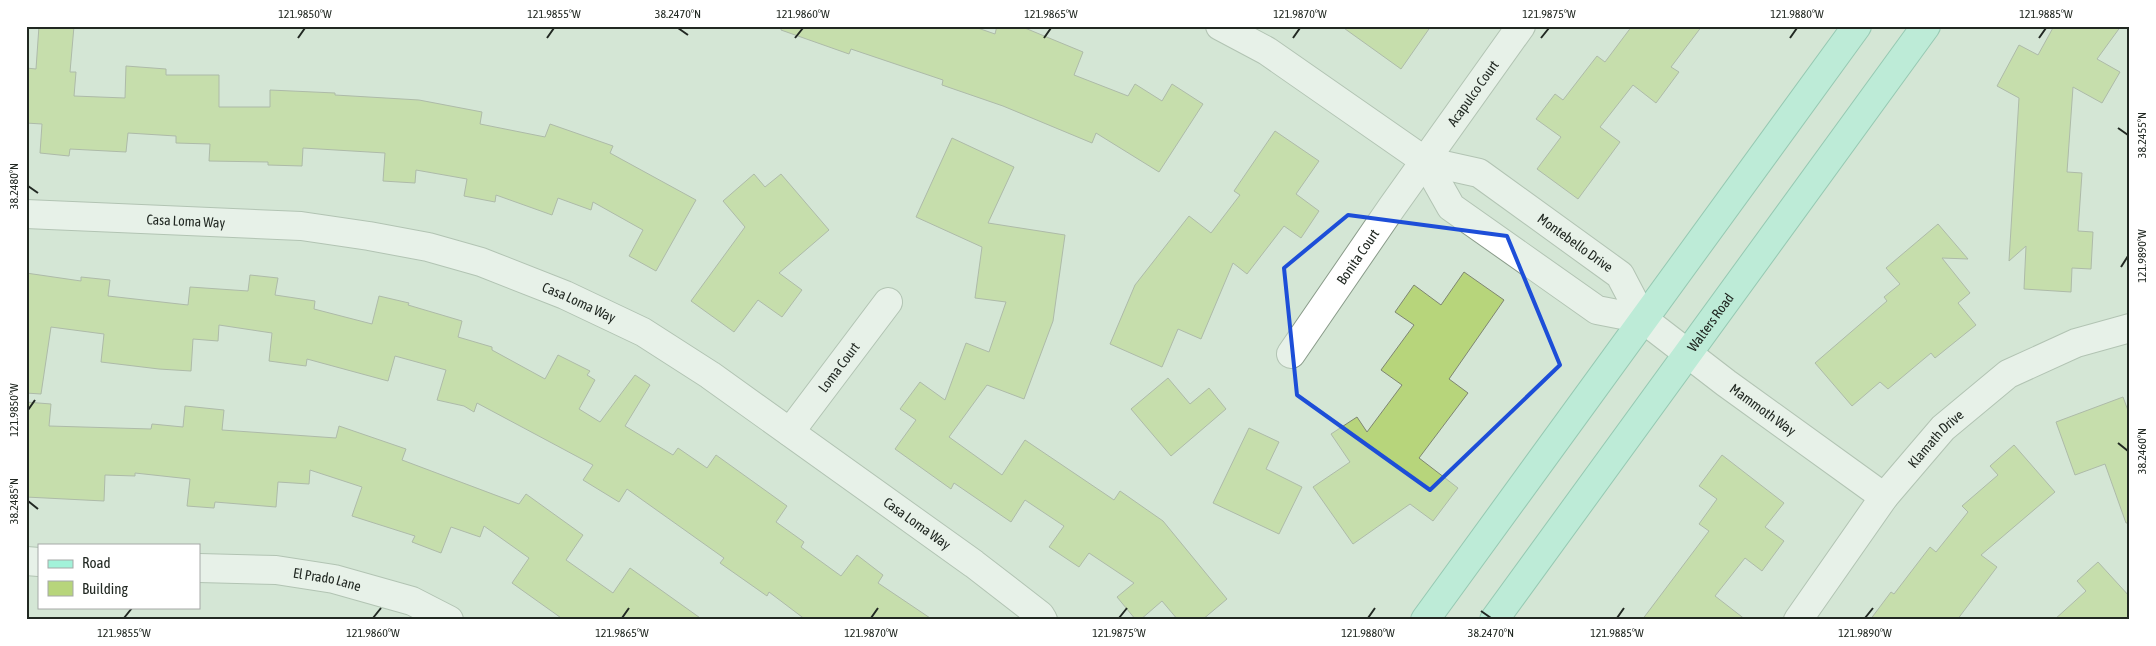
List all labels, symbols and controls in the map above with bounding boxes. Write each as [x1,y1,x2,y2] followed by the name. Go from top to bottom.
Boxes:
[278,7,332,21] text: 121.9850°W
[527,7,581,21] text: 121.9855°W
[655,7,701,21] text: 38.2470°N
[776,7,830,21] text: 121.9860°W
[1024,7,1078,21] text: 121.9865°W
[1273,7,1327,21] text: 121.9870°W
[1522,7,1576,21] text: 121.9875°W
[1770,7,1824,21] text: 121.9880°W
[2019,7,2073,21] text: 121.9885°W
[1444,57,1502,129] street label: Acapulco Court
[2135,112,2149,158] text: 38.2455°N
[7,163,21,209] text: 38.2480°N
[1535,210,1616,275] street label: Montebello Drive
[146,211,226,231] street label: Casa Loma Way
[1333,226,1382,287] street label: Bonita Court
[2135,229,2149,283] text: 121.9890°W
[540,279,618,326] street label: Casa Loma Way
[1684,290,1737,355] street label: Walters Road
[815,339,863,395] street label: Loma Court
[1727,380,1799,439] street label: Mammoth Way
[7,383,21,437] text: 121.9850°W
[1905,407,1967,471] street label: Klamath Drive
[2135,428,2149,474] text: 38.2460°N
[7,478,21,524] text: 38.2485°N
[880,494,954,553] street label: Casa Loma Way
[38,544,200,608] legend
[82,554,111,571] text: Road
[292,565,363,594] street label: El Prado Lane
[82,580,128,597] text: Building
[97,626,151,640] text: 121.9855°W
[346,626,400,640] text: 121.9860°W
[595,626,649,640] text: 121.9865°W
[844,626,898,640] text: 121.9870°W
[1092,626,1146,640] text: 121.9875°W
[1341,626,1395,640] text: 121.9880°W
[1468,626,1514,640] text: 38.2470°N
[1590,626,1644,640] text: 121.9885°W
[1838,626,1892,640] text: 121.9890°W

